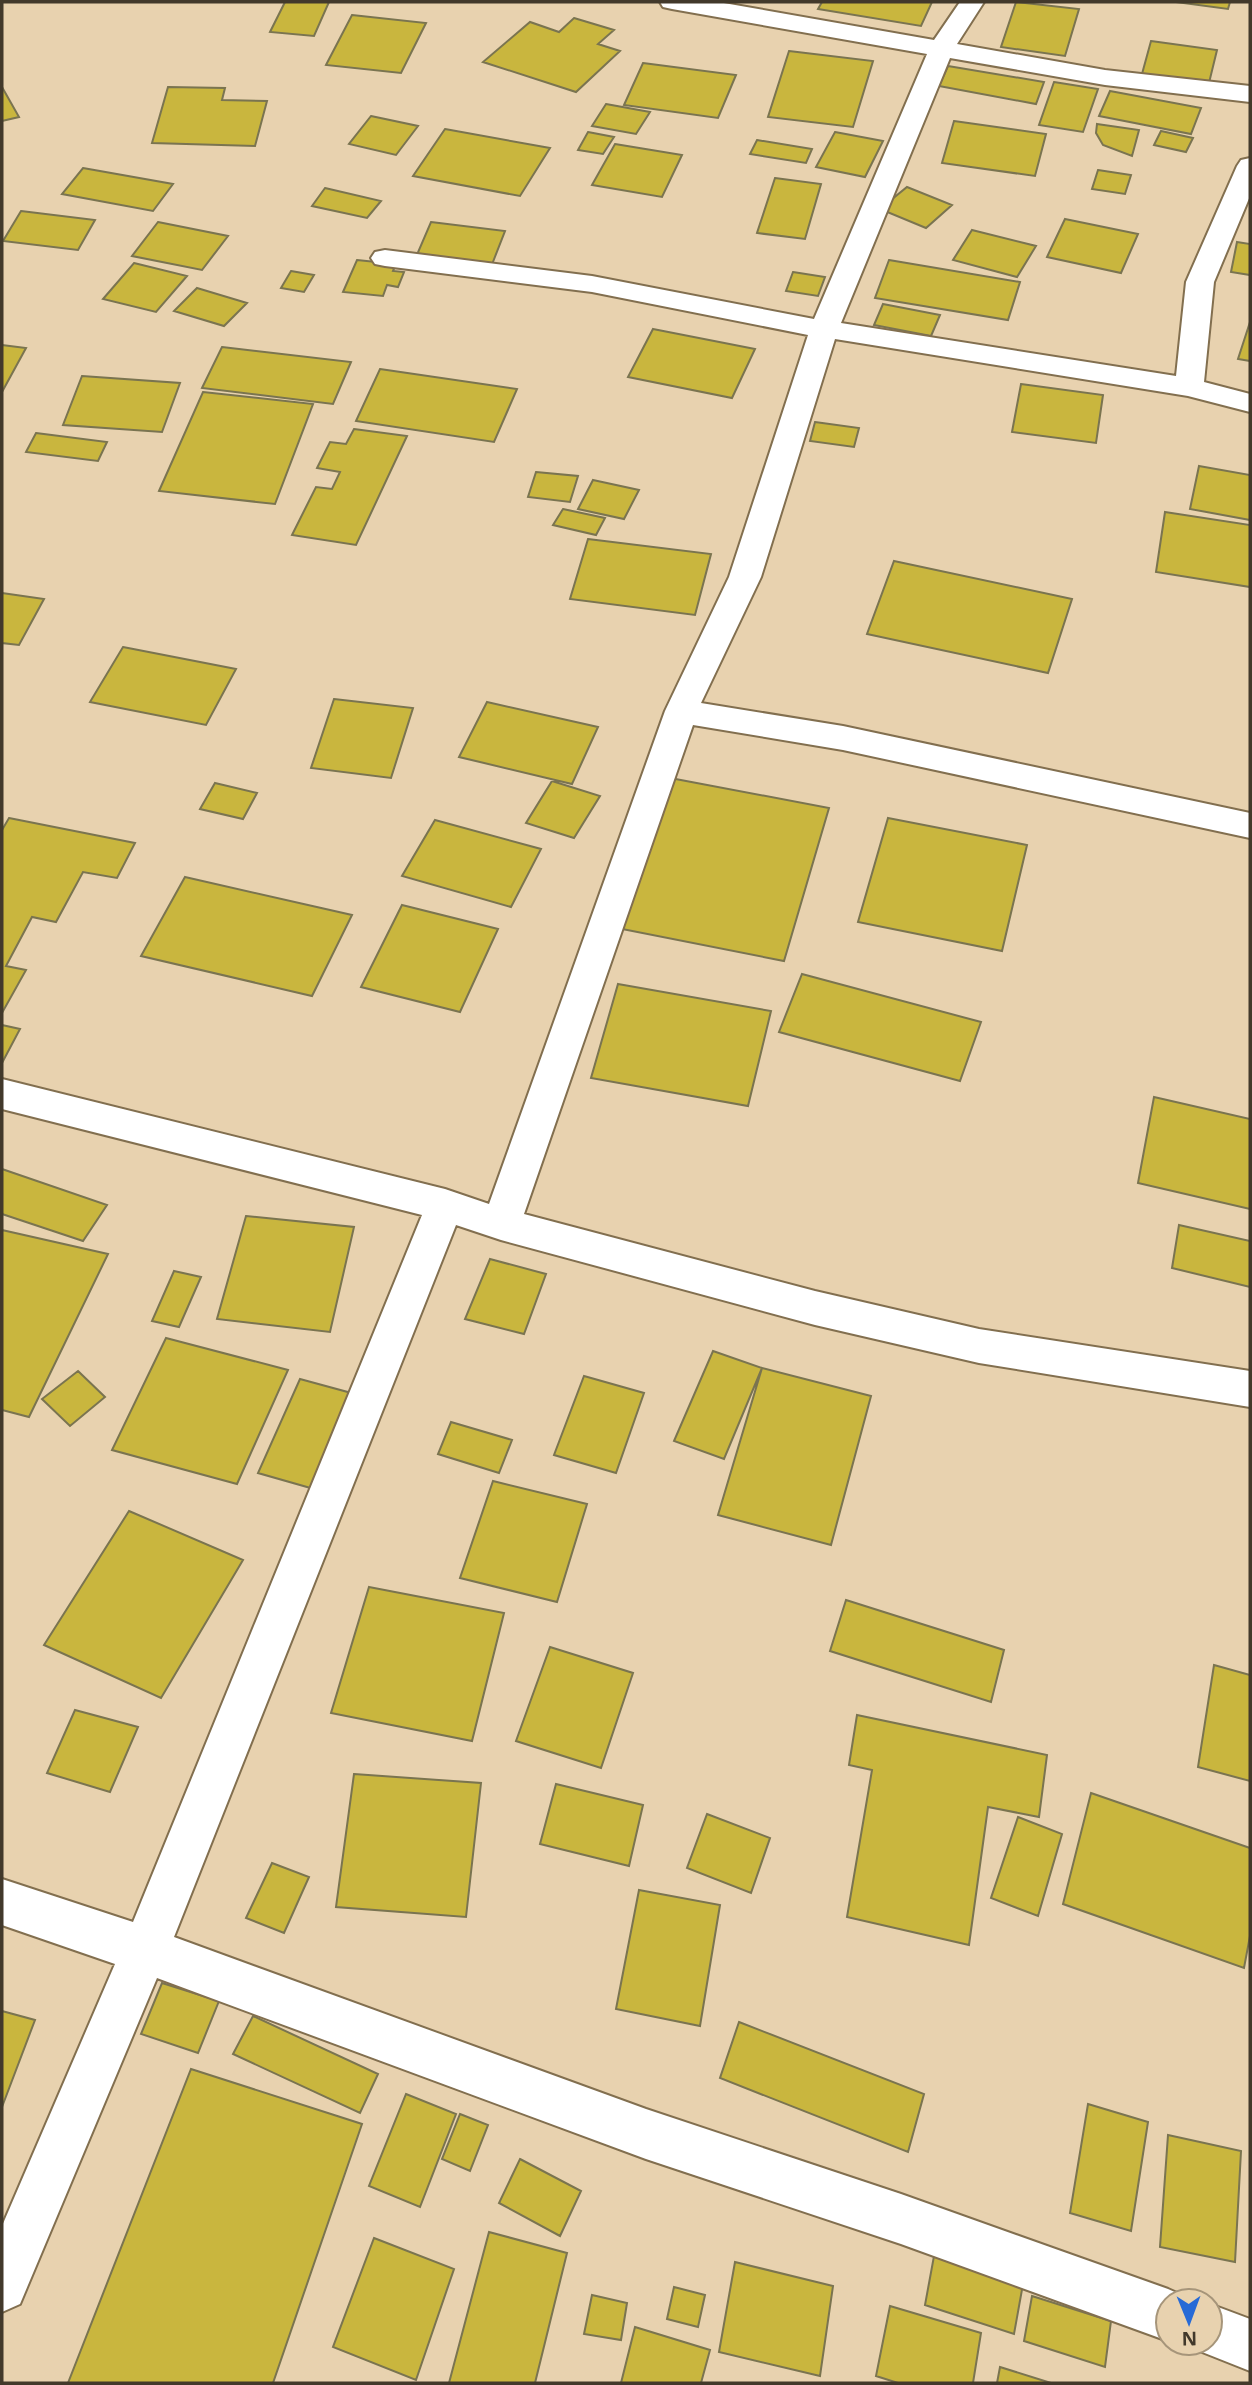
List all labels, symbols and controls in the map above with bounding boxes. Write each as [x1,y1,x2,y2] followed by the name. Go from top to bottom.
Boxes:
[1154,2287,1224,2357] north arrow
[1181,2326,1197,2352] text: N

